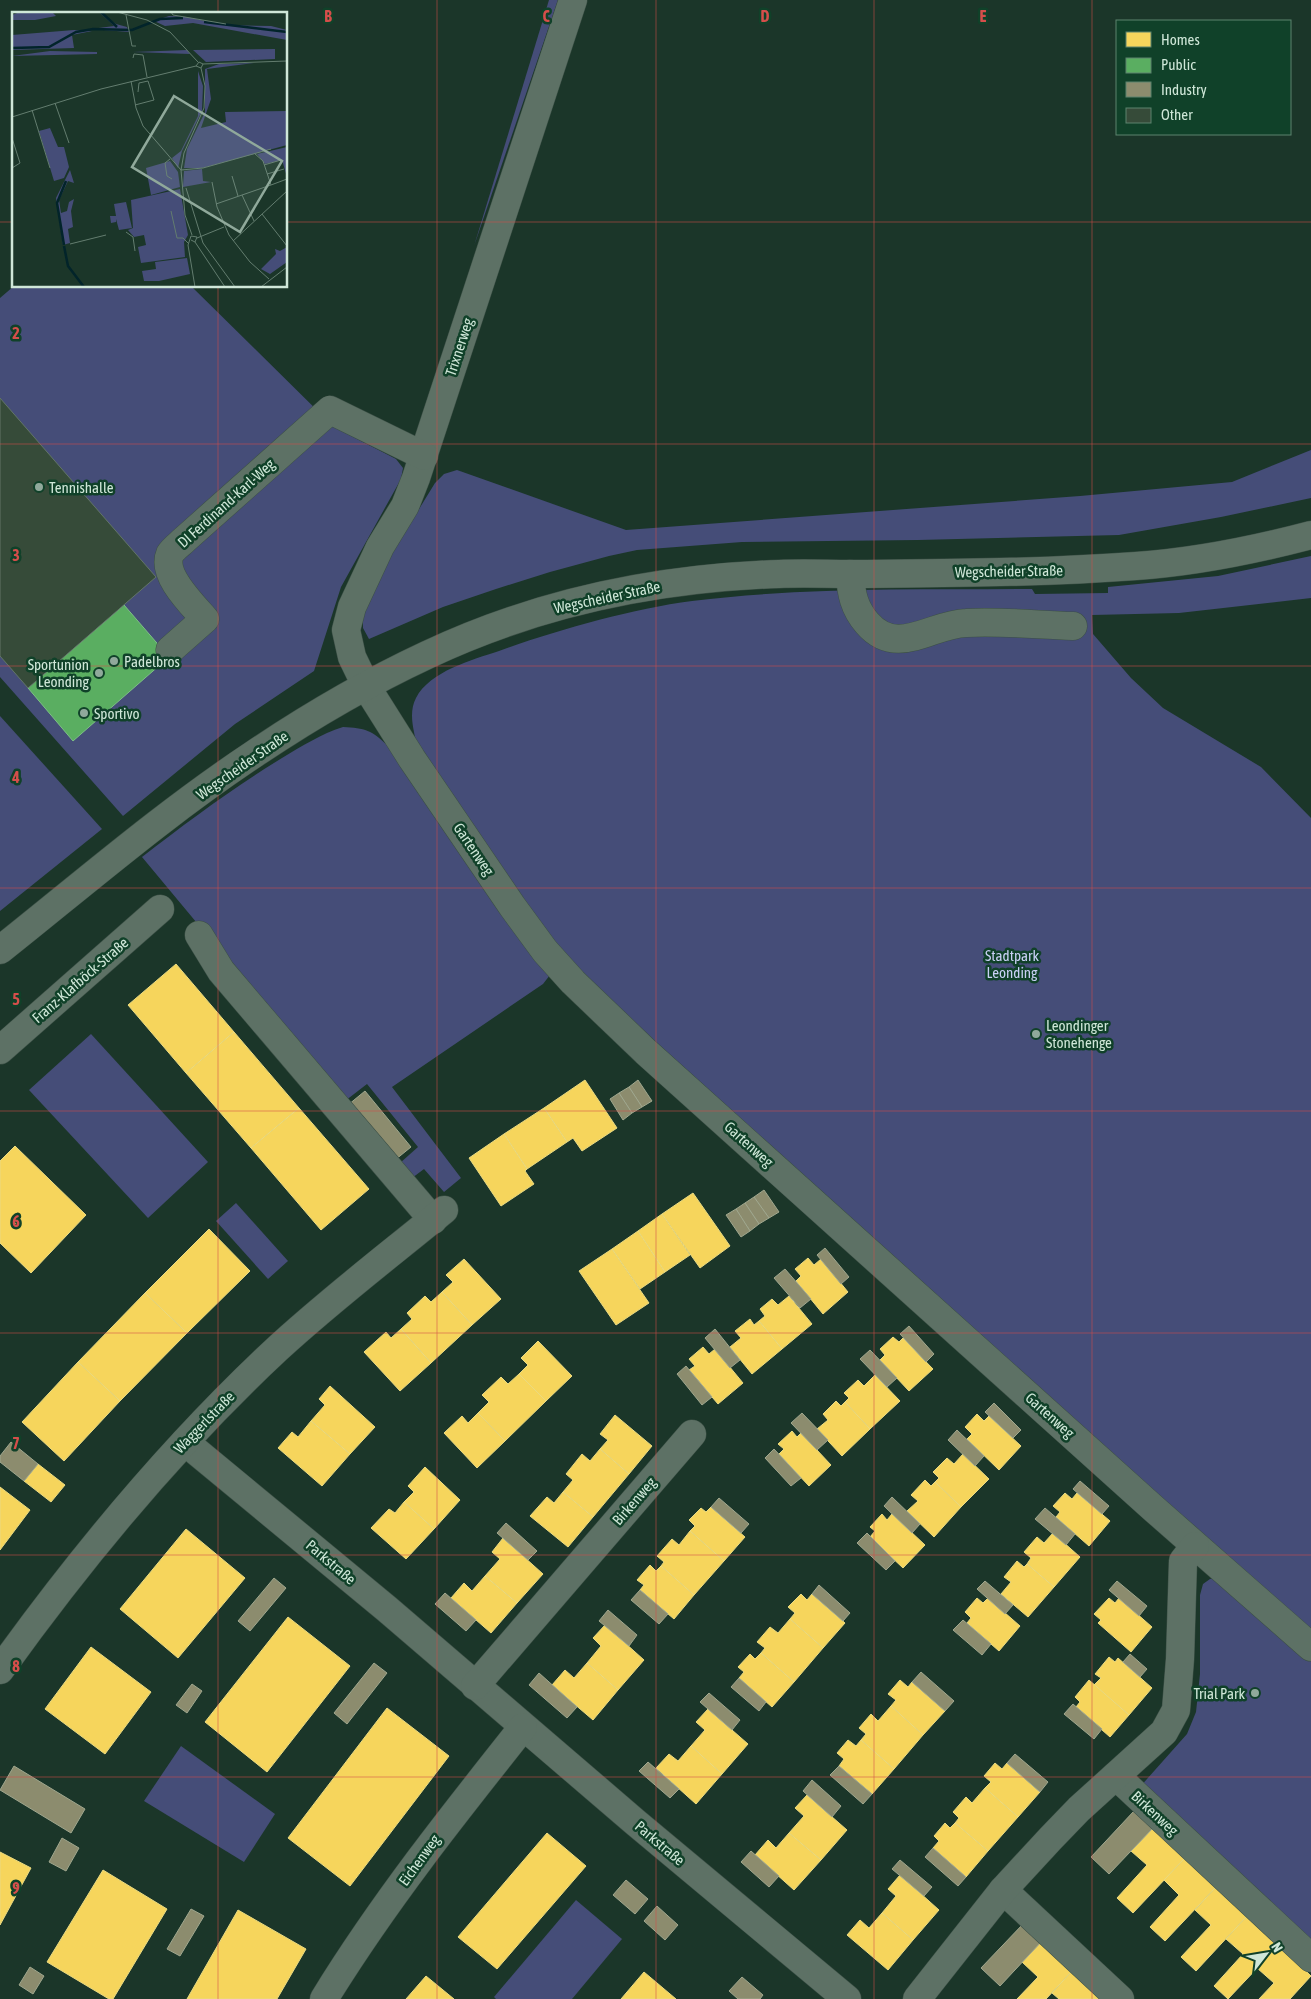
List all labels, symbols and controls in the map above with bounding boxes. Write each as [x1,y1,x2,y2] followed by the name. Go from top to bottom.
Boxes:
[324,7,332,25] text: B
[542,7,550,25] text: C
[761,7,770,25] text: D
[980,7,987,25] text: E
[12,12,288,288] inset map
[1116,20,1291,135] legend
[1161,31,1200,48] text: Homes
[1161,56,1196,73] text: Public
[1161,81,1207,98] text: Industry
[1161,106,1193,123] text: Other
[442,315,477,378] street label: Trixnerweg
[12,324,20,342] text: 2
[174,455,278,551] street label: DI Ferdinand-Karl-Weg
[49,479,114,496] place label: Tennishalle
[33,481,45,493] marker: Tennishalle
[12,546,20,564] text: 3
[955,562,1063,580] street label: Wegscheider Straße
[552,577,662,617] street label: Wegscheider Straße
[124,653,180,670] place label: Padelbros
[108,655,120,667] marker: Padelbros
[28,656,90,690] place label: Sportunion Leonding
[93,667,105,679] marker: Sportunion Leonding
[94,705,140,722] place label: Sportivo
[78,707,90,719] marker: Sportivo
[193,727,291,803] street label: Wegscheider Straße
[11,768,20,786] text: 4
[450,820,498,879] street label: Gartenweg
[29,934,132,1026] street label: Franz-Klafböck-Straße
[985,947,1039,981] park label: Stadtpark Leonding
[12,990,20,1008] text: 5
[1046,1017,1112,1051] place label: Leondinger Stonehenge
[1030,1028,1042,1040] marker: Leondinger Stonehenge
[721,1118,777,1171] street label: Gartenweg
[12,1212,20,1230] text: 6
[170,1387,238,1456] street label: Waggerlstraße
[1022,1389,1078,1442] street label: Gartenweg
[12,1434,20,1452] text: 7
[609,1473,660,1528] street label: Birkenweg
[303,1536,359,1588] street label: Parkstraße
[12,1657,20,1675] text: 8
[1193,1685,1245,1702] place label: Trial Park
[1249,1687,1261,1699] marker: Trial Park
[1128,1787,1182,1839] street label: Birkenweg
[632,1817,688,1869] street label: Parkstraße
[395,1831,443,1889] street label: Eichenweg
[12,1879,20,1897] text: 9
[1241,1929,1291,1979] north arrow
[1268,1940,1286,1955] text: N

